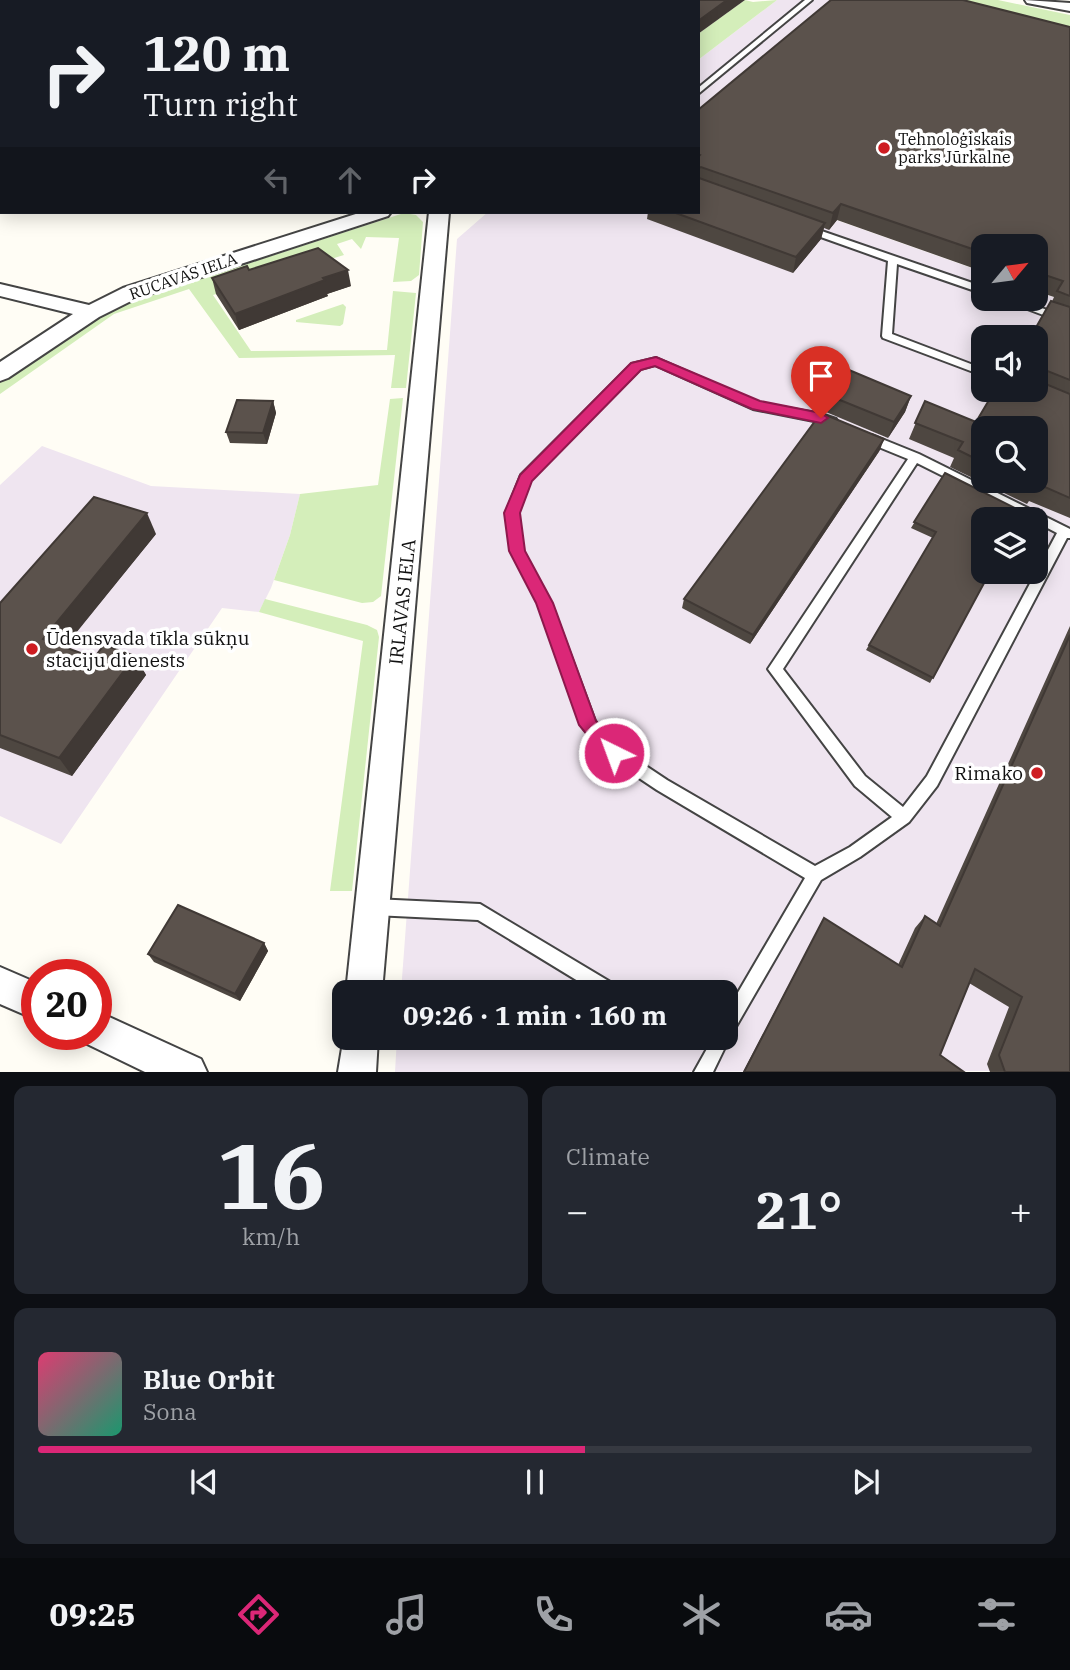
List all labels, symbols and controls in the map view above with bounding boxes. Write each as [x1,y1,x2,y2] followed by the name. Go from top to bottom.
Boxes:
[143,21,290,84] text: 120 m
[28,28,119,119] icon: right
[143,83,298,125] text: Turn right
[898,129,1012,167] place label: Tehnoloģiskais parks Jūrkalne
[876,140,892,156] marker: Tehnoloģiskais parks Jūrkalne
[258,161,296,199] icon: left
[331,161,369,199] icon: ahead
[404,161,442,199] icon: right
[971,234,1048,312] north arrow
[971,234,1048,584] map controls
[126,248,240,304] street label: RUCAVAS IELA
[971,325,1048,402] button: sound
[791,346,851,418] pin
[802,357,840,395] icon: arrive
[971,416,1048,493] button: search
[971,507,1048,584] button: layers
[383,538,421,666] street label: IRLAVAS IELA
[46,626,250,672] place label: Ūdensvada tīkla sūkņu staciju dienests
[24,641,40,657] marker: Ūdensvada tīkla sūkņu staciju dienests
[577,716,651,790] position arrow
[954,761,1023,785] place label: Rimako
[1029,765,1045,781] marker: Rimako
[21,959,112,1050] speed limit sign: 20
[403,998,667,1032] text: 09:26 · 1 min · 160 m
[216,1116,326,1234] text: 16
[566,1141,650,1171] text: Climate
[756,1176,842,1243] text: 21°
[566,1186,589,1235] text: −
[1009,1186,1032,1235] text: +
[242,1221,300,1251] text: km/h
[143,1362,275,1396] text: Blue Orbit
[143,1396,197,1426] text: Sona
[185,1463,223,1501] icon: previous
[516,1463,554,1501] icon: pause
[847,1463,885,1501] icon: next
[234,1590,283,1639] icon: directions
[382,1590,431,1639] icon: music
[529,1590,578,1639] icon: phone
[677,1590,726,1639] icon: climate
[824,1590,873,1639] icon: car
[972,1590,1021,1639] icon: filters
[49,1593,136,1635] text: 09:25

